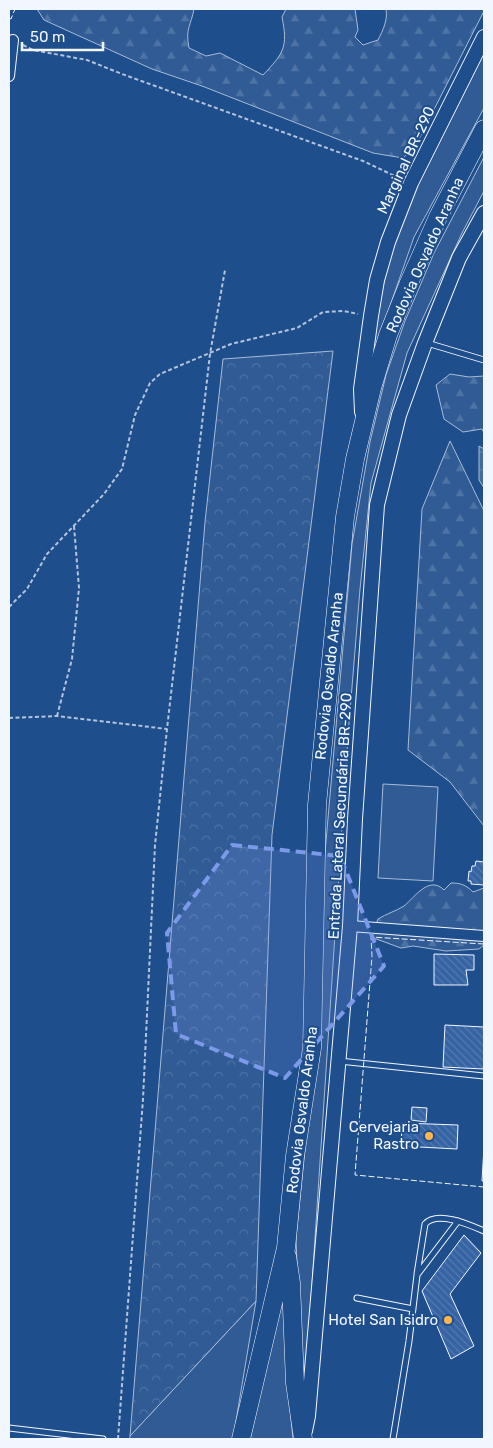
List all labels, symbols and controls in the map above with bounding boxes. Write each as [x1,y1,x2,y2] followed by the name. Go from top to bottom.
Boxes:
[22,20,104,52] scale bar
[30,28,65,46] text: 50 m
[373,103,439,217] street label: Marginal BR-290
[383,175,467,335] street label: Rodovia Osvaldo Aranha
[311,591,347,761] street label: Rodovia Osvaldo Aranha
[325,692,355,940] street label: Entrada Lateral Secundária BR-290
[283,1025,321,1195] street label: Rodovia Osvaldo Aranha
[349,1118,419,1153] place label: Cervejaria Rastro
[423,1130,435,1142] marker: Cervejaria Rastro
[328,1311,438,1329] place label: Hotel San Isidro
[442,1314,454,1326] marker: Hotel San Isidro

